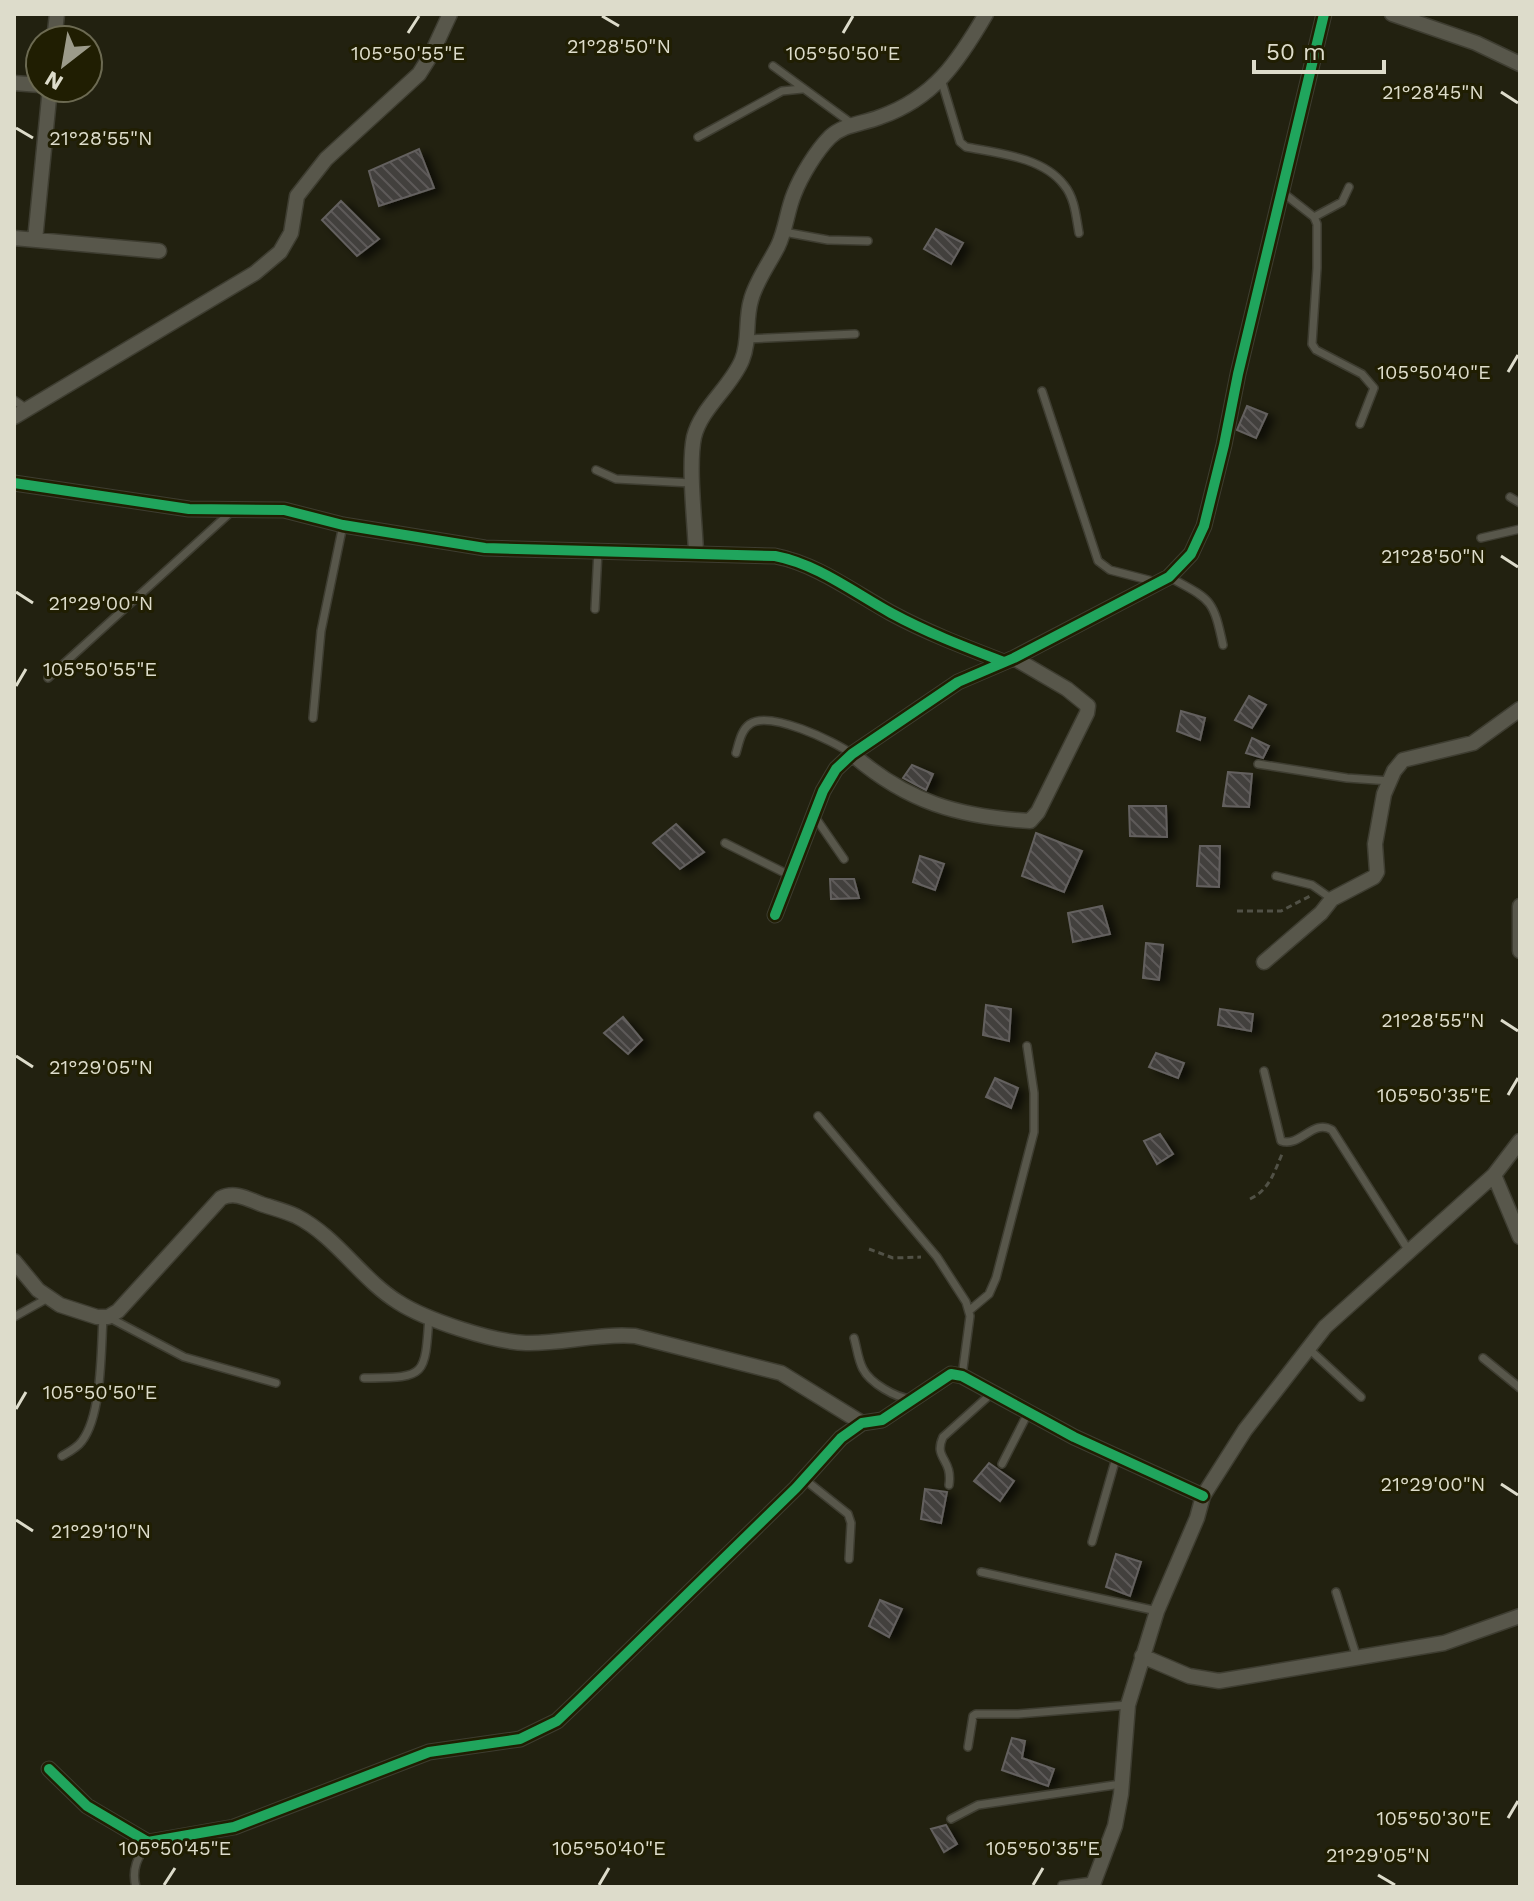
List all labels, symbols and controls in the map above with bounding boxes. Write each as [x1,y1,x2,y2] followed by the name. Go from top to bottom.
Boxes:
[24,24,104,104] north arrow
[1254,24,1384,74] scale bar
[567,34,671,58] text: 21°28'50"N
[1266,38,1326,66] text: 50 m
[351,41,465,65] text: 105°50'55"E
[786,41,900,65] text: 105°50'50"E
[41,66,67,96] text: N
[1382,80,1484,104] text: 21°28'45"N
[49,126,153,150] text: 21°28'55"N
[1377,360,1491,384] text: 105°50'40"E
[1381,544,1485,568] text: 21°28'50"N
[49,591,153,615] text: 21°29'00"N
[43,657,157,681] text: 105°50'55"E
[1381,1008,1485,1032] text: 21°28'55"N
[49,1055,153,1079] text: 21°29'05"N
[1377,1083,1491,1107] text: 105°50'35"E
[43,1380,157,1404] text: 105°50'50"E
[1381,1472,1485,1496] text: 21°29'00"N
[51,1519,151,1543] text: 21°29'10"N
[1377,1806,1491,1830] text: 105°50'30"E
[119,1836,231,1860] text: 105°50'45"E
[552,1836,666,1860] text: 105°50'40"E
[986,1836,1100,1860] text: 105°50'35"E
[1326,1843,1430,1867] text: 21°29'05"N

